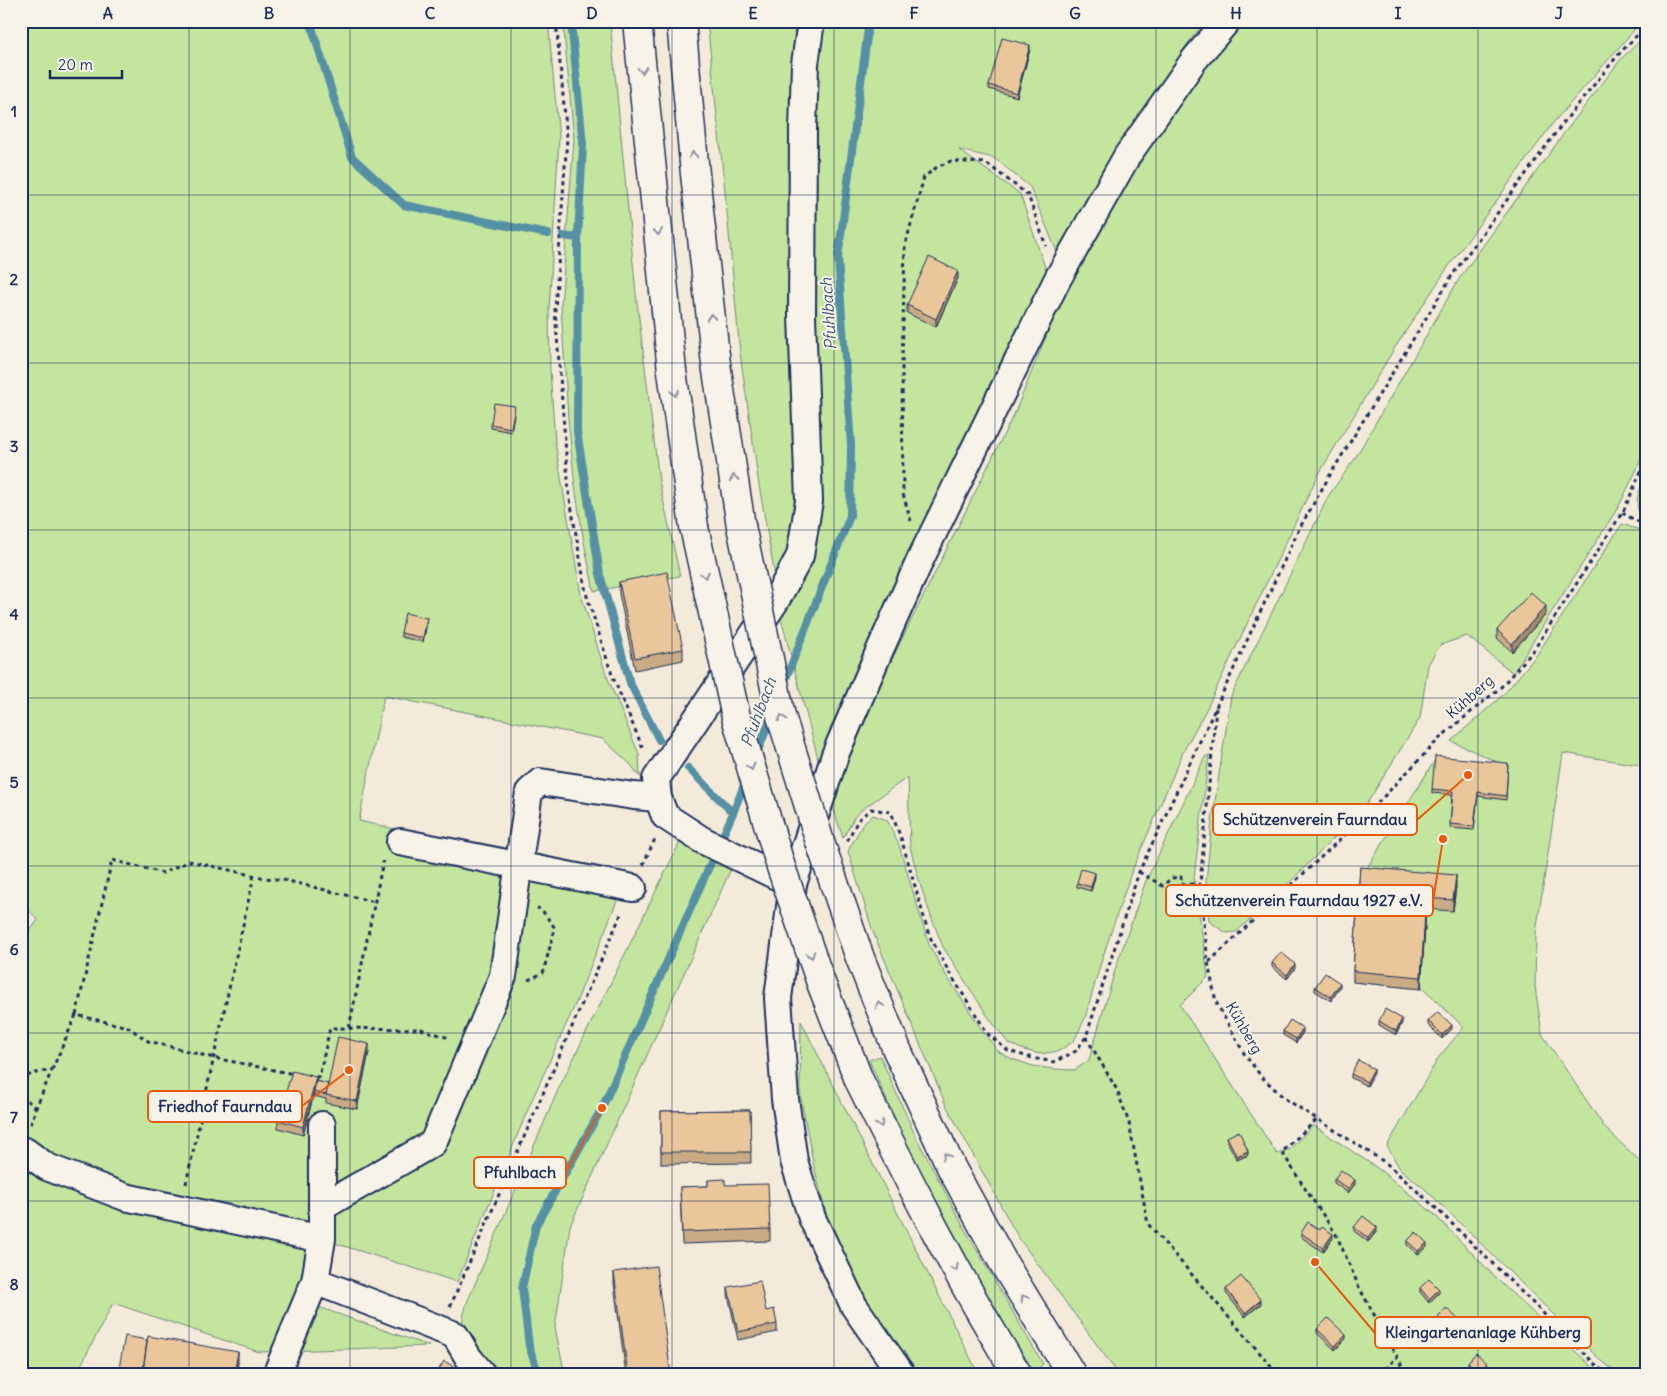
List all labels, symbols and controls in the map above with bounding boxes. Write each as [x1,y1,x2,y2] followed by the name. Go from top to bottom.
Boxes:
[103,3,113,23] text: A
[264,3,275,23] text: B
[425,3,436,23] text: C
[586,3,598,23] text: D
[748,3,758,23] text: E
[909,3,919,23] text: F
[1069,3,1081,23] text: G
[1230,3,1242,23] text: H
[1395,3,1402,23] text: I
[1555,3,1564,23] text: J
[50,48,122,80] scale bar
[58,55,93,74] text: 20 m
[636,66,647,74] one-way arrow
[11,101,17,121] text: 1
[688,151,699,159] one-way arrow
[652,228,663,236] one-way arrow
[10,269,19,289] text: 2
[815,276,840,351] water label: Pfuhlbach
[706,312,717,320] one-way arrow
[669,389,680,397] one-way arrow
[9,436,19,456] text: 3
[729,473,739,482] one-way arrow
[699,570,709,579] one-way arrow
[9,604,19,624] text: 4
[1442,671,1497,723] street label: Kühberg
[736,674,781,749] water label: Pfuhlbach
[777,714,788,723] one-way arrow
[745,762,755,770] one-way arrow
[9,772,19,792] text: 5
[1213,804,1417,835] callout: Schützenverein Faurndau
[1223,809,1408,829] text: Schützenverein Faurndau
[1166,885,1433,916] callout: Schützenverein Faurndau 1927 e.V.
[1175,890,1423,910] text: Schützenverein Faurndau 1927 e.V.
[9,939,19,959] text: 6
[806,950,816,958] one-way arrow
[1222,998,1267,1057] street label: Kühberg
[875,1001,885,1010] one-way arrow
[148,1091,302,1122] callout: Friedhof Faurndau
[158,1096,293,1116] text: Friedhof Faurndau
[10,1107,18,1127] text: 7
[874,1118,884,1127] one-way arrow
[941,1152,952,1161] one-way arrow
[474,1157,566,1188] callout: Pfuhlbach
[484,1162,556,1182] text: Pfuhlbach
[949,1262,959,1271] one-way arrow
[9,1274,19,1294] text: 8
[1021,1294,1031,1303] one-way arrow
[1375,1317,1591,1348] callout: Kleingartenanlage Kühberg
[1385,1322,1581,1343] text: Kleingartenanlage Kühberg

